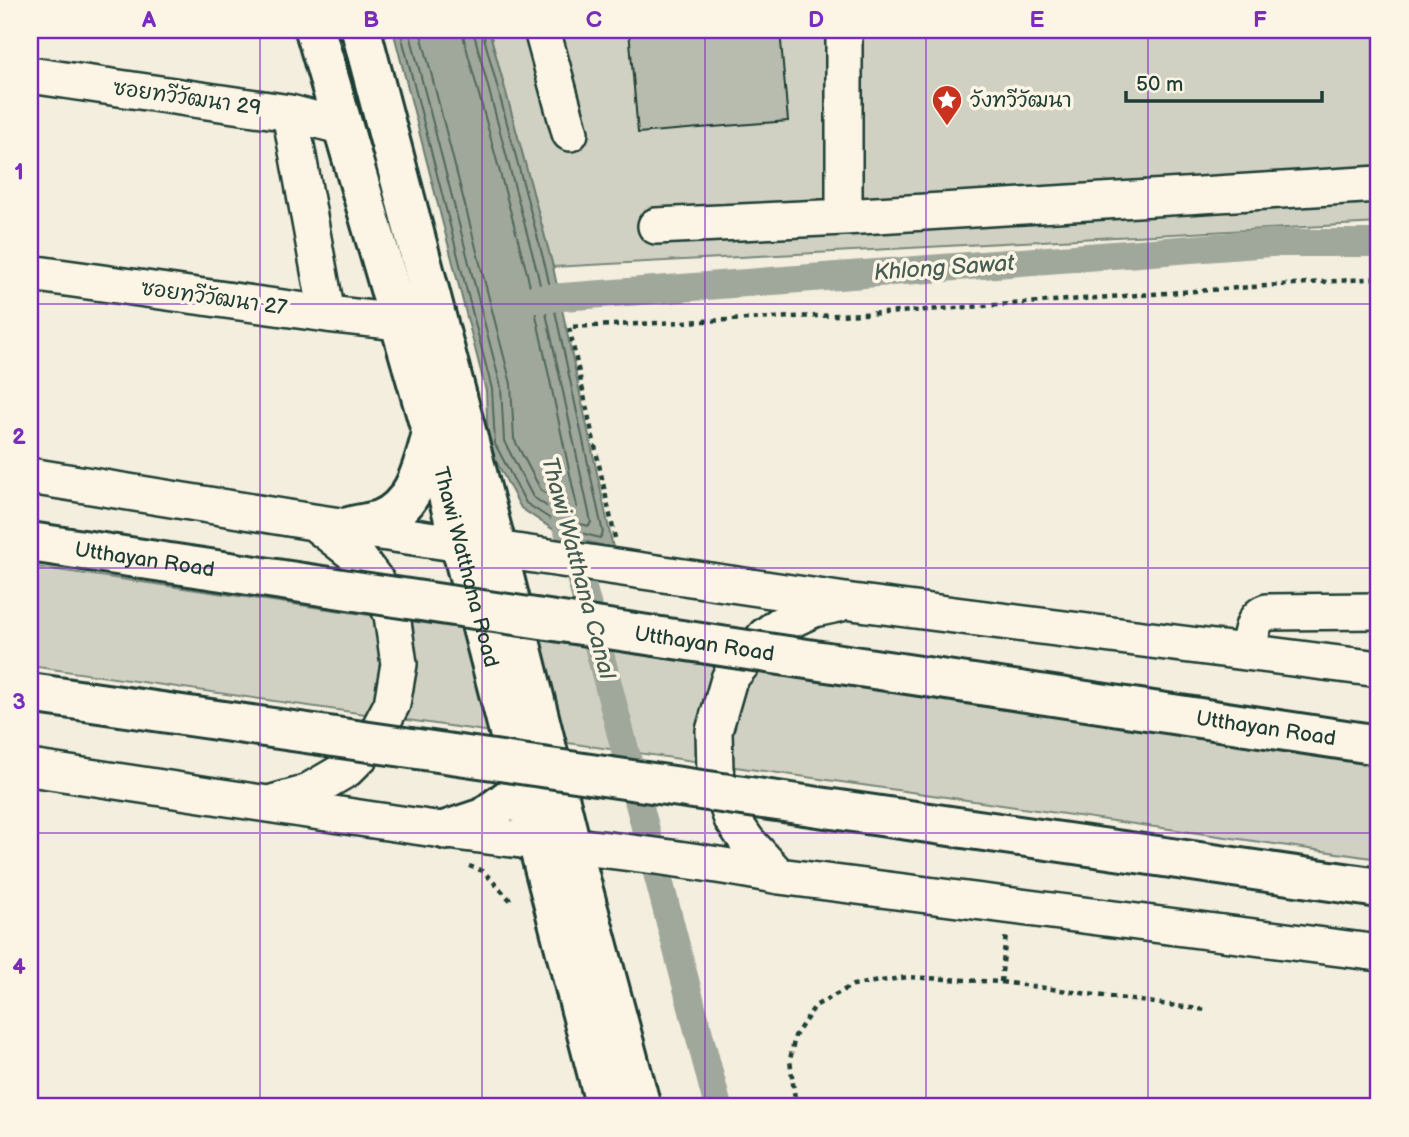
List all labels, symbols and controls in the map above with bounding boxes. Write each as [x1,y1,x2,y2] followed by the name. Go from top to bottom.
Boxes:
[141,6,157,34] text: A
[363,6,379,34] text: B
[586,6,602,34] text: C
[808,6,824,34] text: D
[1030,6,1045,34] text: E
[1253,6,1267,34] text: F
[1126,60,1322,104] scale bar
[1136,72,1183,97] text: 50 m
[111,75,263,121] street label: ซอยทวีวัฒนา 29
[930,83,964,127] place icon: วังทวีวัฒนา
[970,88,1072,113] place label: วังทวีวัฒนา
[14,158,24,186] text: 1
[873,249,1016,287] water label: Khlong Sawat
[139,275,289,321] street label: ซอยทวีวัฒนา 27
[12,423,26,451] text: 2
[535,454,621,683] water label: Thawi Watthana Canal
[429,464,504,670] street label: Thawi Watthana Road
[73,536,216,582] street label: Utthayan Road
[633,621,776,666] street label: Utthayan Road
[12,688,26,716] text: 3
[1195,705,1338,751] street label: Utthayan Road
[12,953,26,981] text: 4

